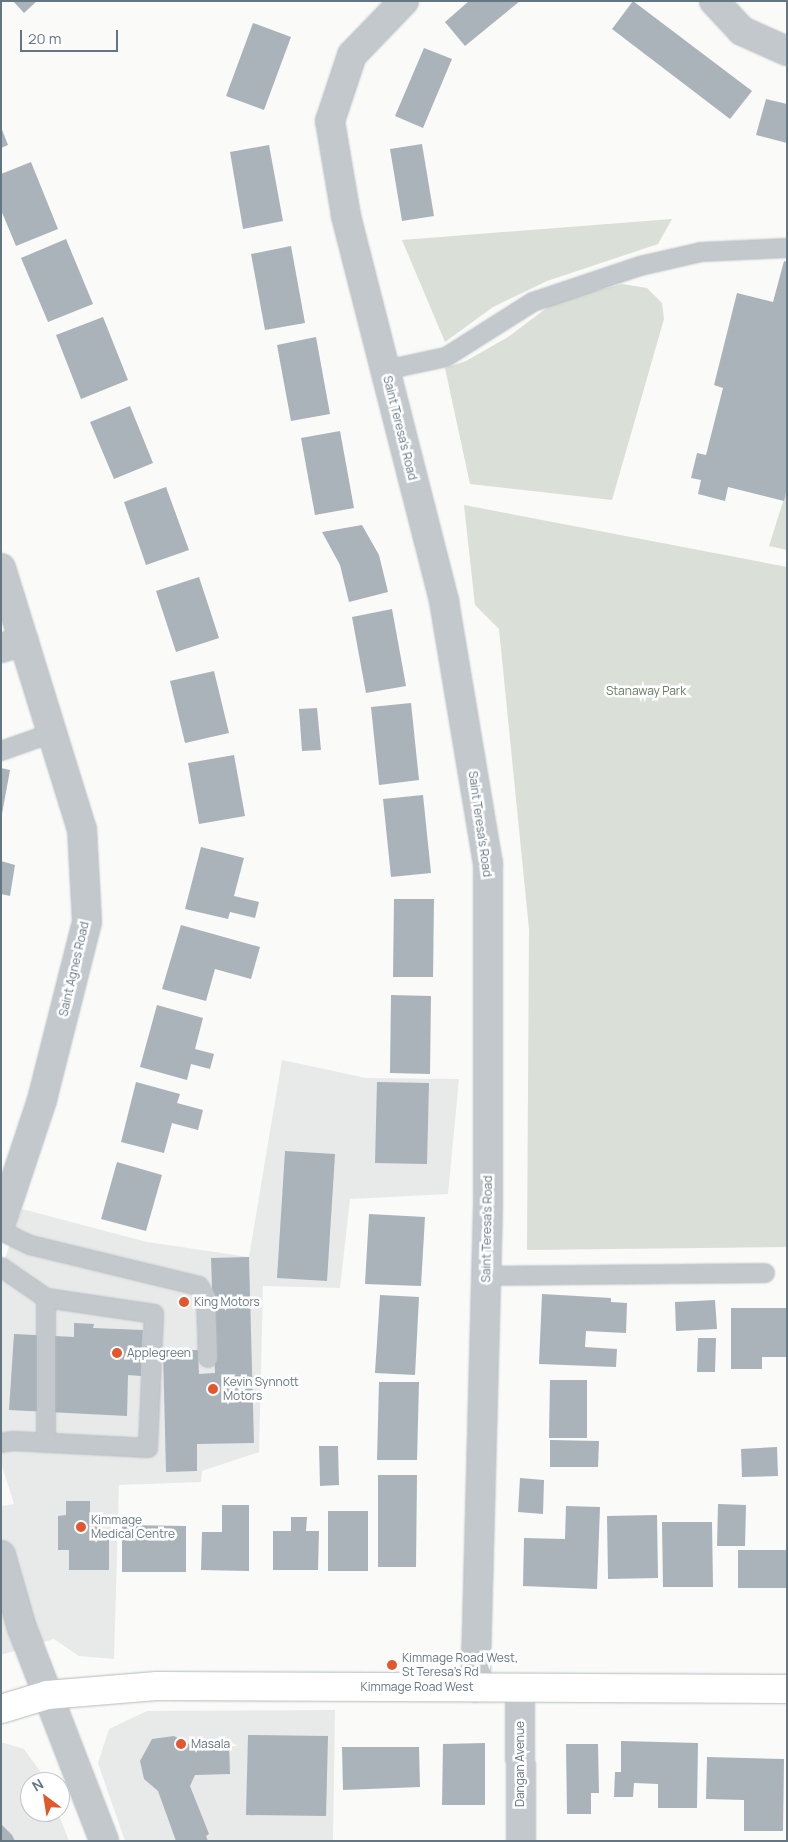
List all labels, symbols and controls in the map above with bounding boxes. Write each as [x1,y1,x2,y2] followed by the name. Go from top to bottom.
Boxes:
[22,20,120,52] scale bar
[28,28,61,49] text: 20 m
[380,374,420,482] street label: Saint Teresa's Road
[606,684,686,698] park label: Stanaway Park
[465,770,495,878] street label: Saint Teresa's Road
[56,920,92,1018] street label: Saint Agnes Road
[479,1175,495,1283] street label: Saint Teresa's Road
[194,1295,260,1309] place label: King Motors
[178,1296,190,1308] marker: King Motors
[127,1346,191,1360] place label: Applegreen
[111,1347,123,1359] marker: Applegreen
[223,1375,299,1403] place label: Kevin Synnott Motors
[207,1383,219,1395] marker: Kevin Synnott Motors
[91,1513,175,1541] place label: Kimmage Medical Centre
[75,1521,87,1533] marker: Kimmage Medical Centre
[402,1651,518,1679] place label: Kimmage Road West, St Teresa's Rd
[386,1659,398,1671] marker: Kimmage Road West, St Teresa's Rd
[361,1680,473,1694] street label: Kimmage Road West
[513,1721,527,1807] street label: Dangan Avenue
[191,1737,230,1751] place label: Masala
[175,1738,187,1750] marker: Masala
[20,1772,70,1822] north arrow
[28,1774,47,1795] text: N

